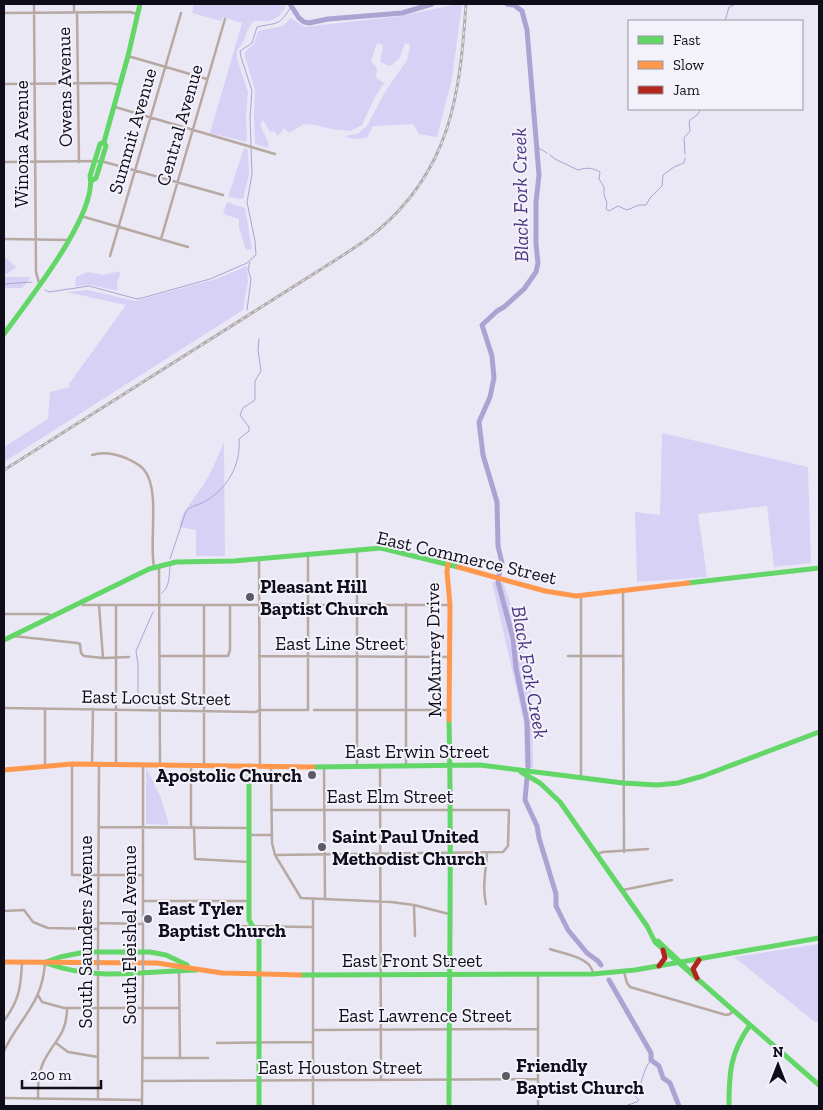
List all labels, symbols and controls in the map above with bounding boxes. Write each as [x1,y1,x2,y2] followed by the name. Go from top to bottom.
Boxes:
[628,20,803,110] legend
[52,27,77,147] street label: Owens Avenue
[673,31,701,49] text: Fast
[673,56,705,74] text: Slow
[151,62,208,189] street label: Central Avenue
[104,65,161,197] street label: Summit Avenue
[10,80,33,208] street label: Winona Avenue
[673,81,700,99] text: Jam
[507,128,533,262] water label: Black Fork Creek
[375,526,559,589] street label: East Commerce Street
[260,575,388,620] place label: Pleasant Hill Baptist Church
[421,582,446,718] street label: McMurrey Drive
[244,591,256,603] marker: Pleasant Hill Baptist Church
[507,604,554,740] water label: Black Fork Creek
[275,632,405,655] street label: East Line Street
[81,685,231,710] street label: East Locust Street
[345,740,489,763] street label: East Erwin Street
[156,764,302,787] place label: Apostolic Church
[306,769,318,781] marker: Apostolic Church
[326,785,454,808] street label: East Elm Street
[332,825,486,870] place label: Saint Paul United Methodist Church
[74,836,97,1028] street label: South Saunders Avenue
[316,841,328,853] marker: Saint Paul United Methodist Church
[118,845,141,1025] street label: South Fleishel Avenue
[158,897,286,942] place label: East Tyler Baptist Church
[142,913,154,925] marker: East Tyler Baptist Church
[342,949,482,972] street label: East Front Street
[338,1004,512,1027] street label: East Lawrence Street
[753,1040,803,1090] north arrow
[773,1044,784,1061] text: N
[516,1054,644,1099] place label: Friendly Baptist Church
[258,1056,422,1079] street label: East Houston Street
[22,1058,101,1090] scale bar
[30,1066,71,1084] text: 200 m
[500,1070,512,1082] marker: Friendly Baptist Church

